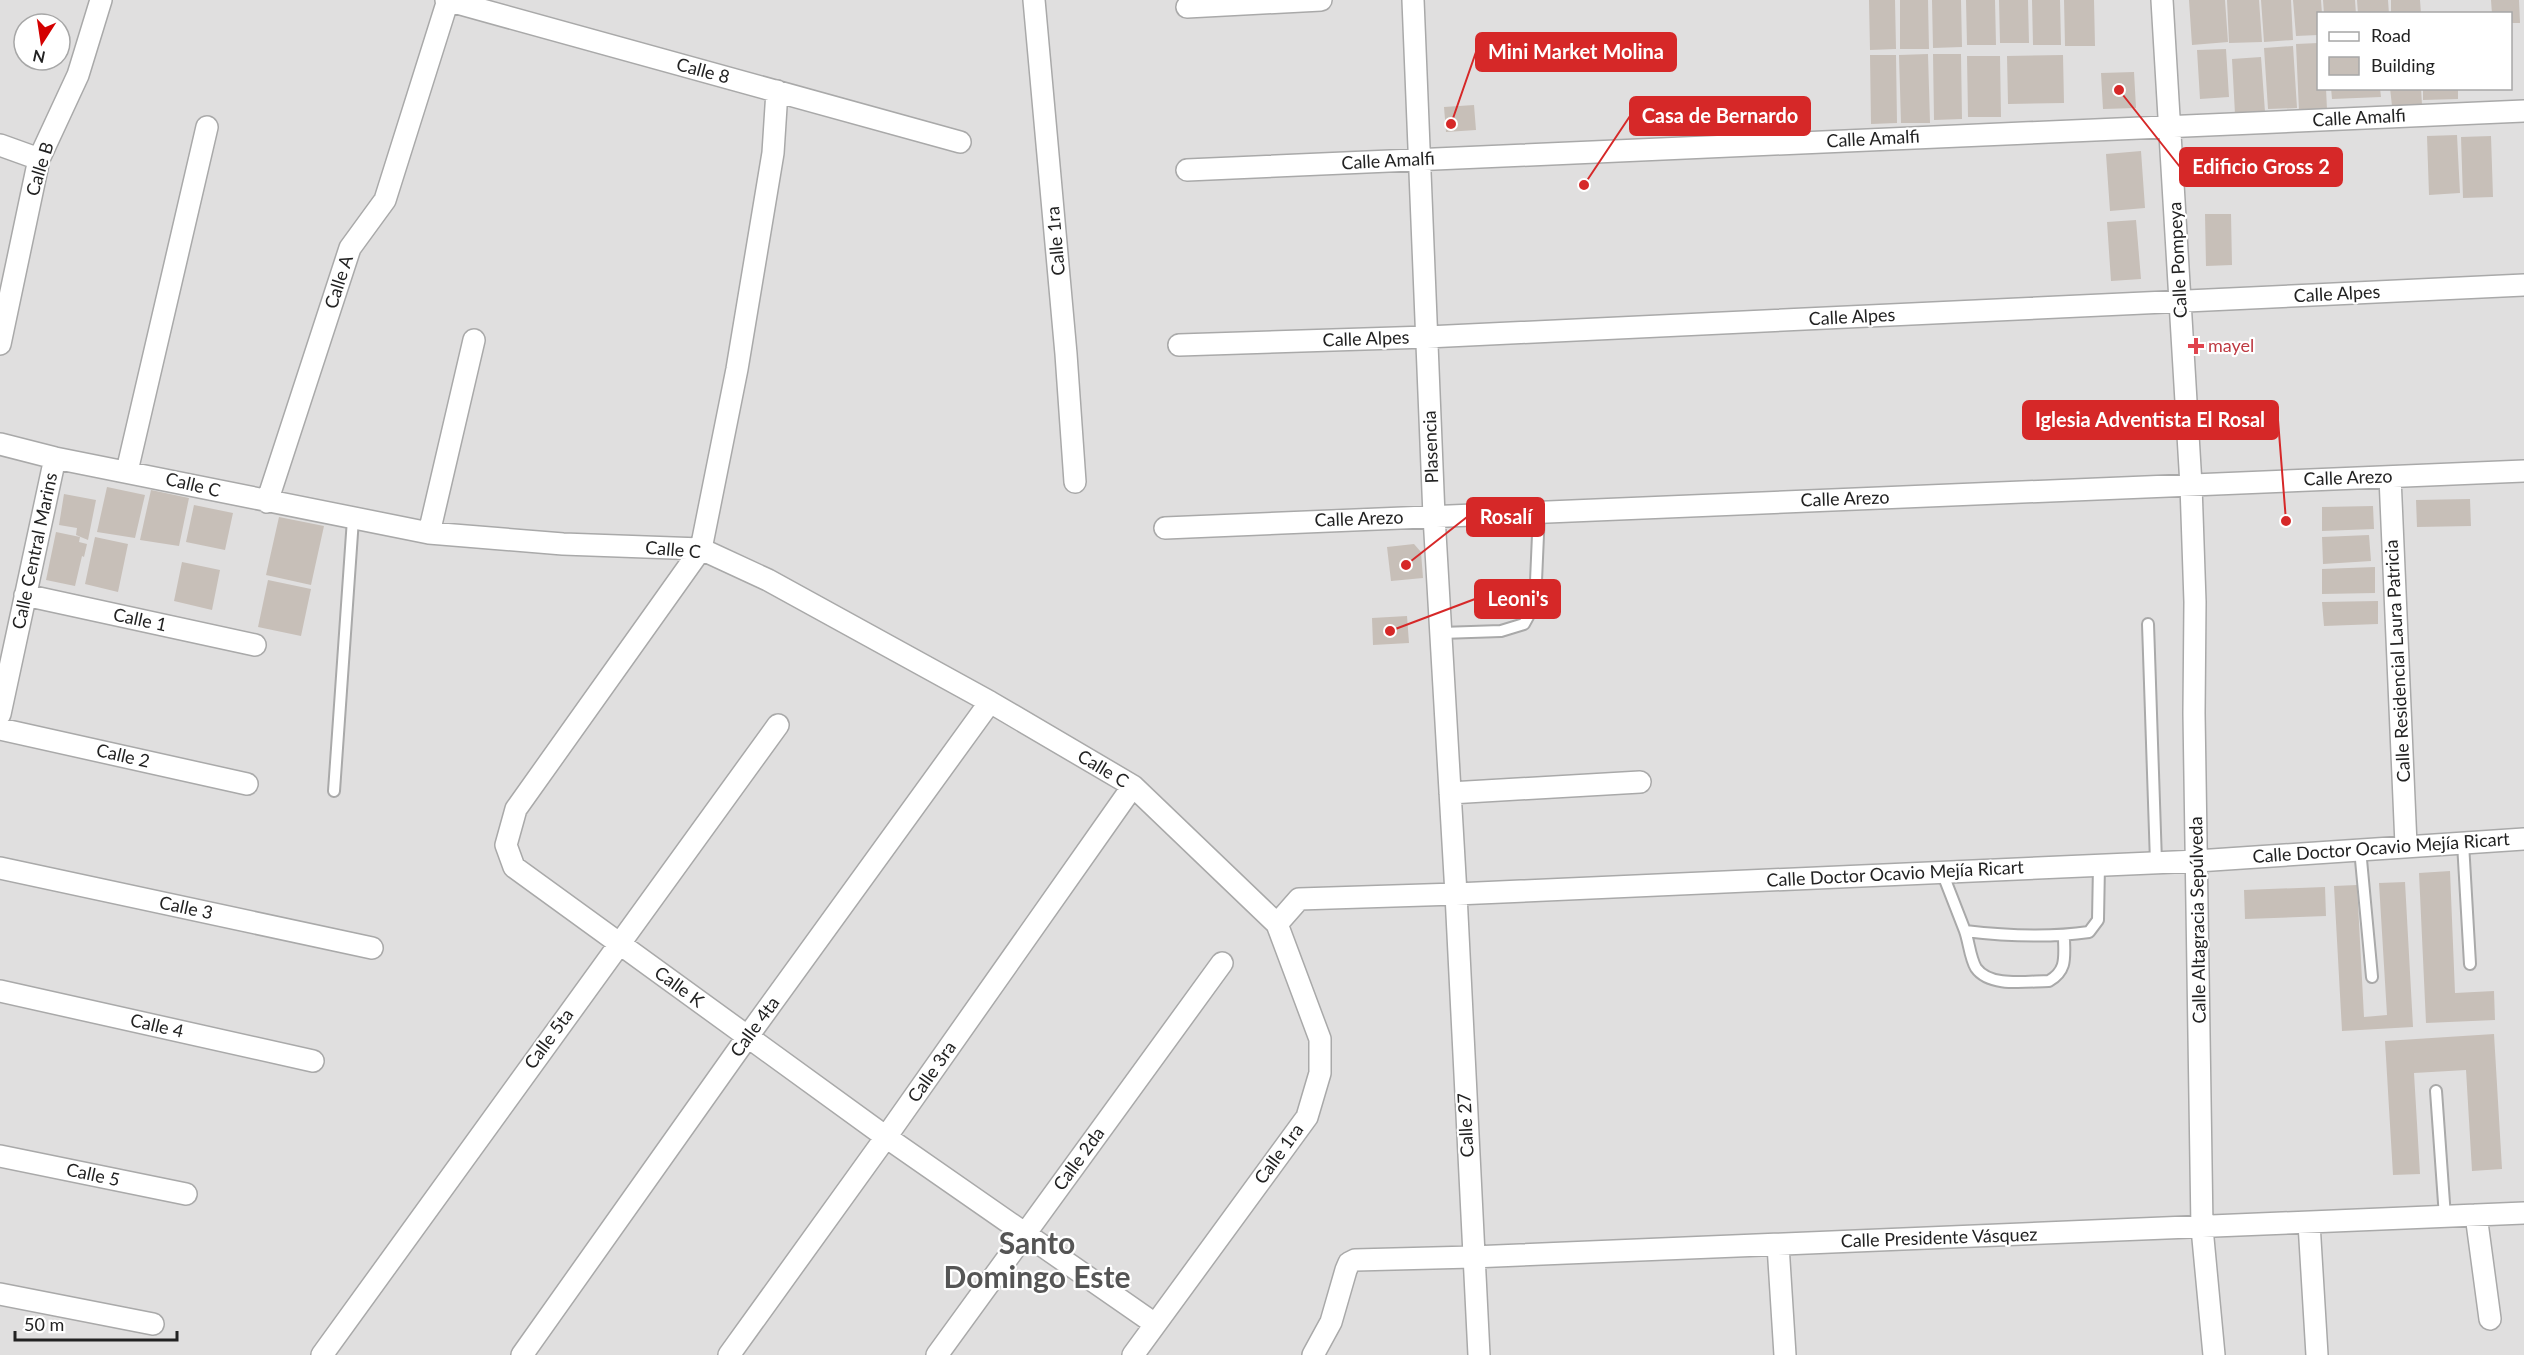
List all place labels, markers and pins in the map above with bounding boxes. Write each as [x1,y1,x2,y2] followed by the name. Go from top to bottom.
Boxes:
[1476,33,1676,71] callout: Mini Market Molina
[1630,97,1810,135] callout: Casa de Bernardo
[2180,148,2342,186] callout: Edificio Gross 2
[2208,334,2254,356] place label: mayel
[2189,339,2203,353] marker: mayel
[2023,401,2278,439] callout: Iglesia Adventista El Rosal
[1467,498,1544,536] callout: Rosalí
[1475,580,1560,618] callout: Leoni's

